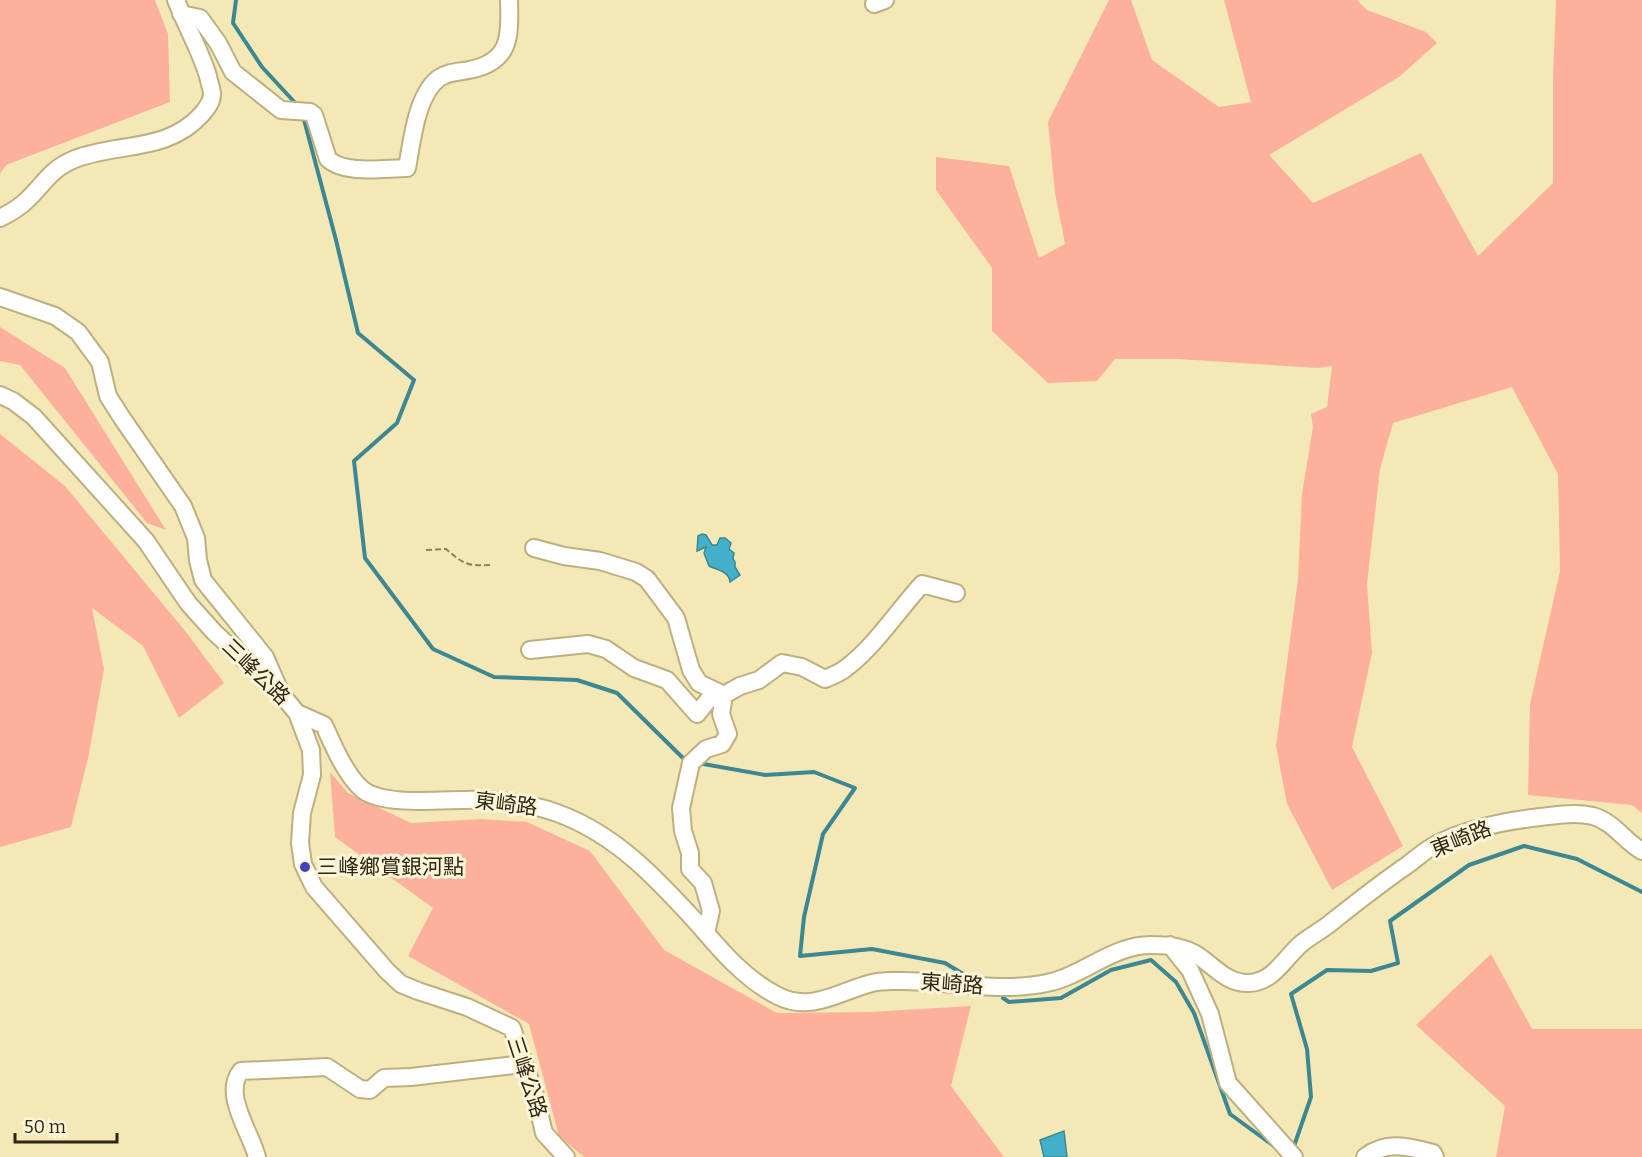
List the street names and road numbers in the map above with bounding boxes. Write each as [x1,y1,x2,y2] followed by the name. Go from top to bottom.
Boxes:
[217,633,295,711] street label: 三峰公路
[473,787,539,821] street label: 東崎路
[1427,815,1495,863] street label: 東崎路
[920,969,984,999] street label: 東崎路
[502,1033,552,1121] street label: 三峰公路

